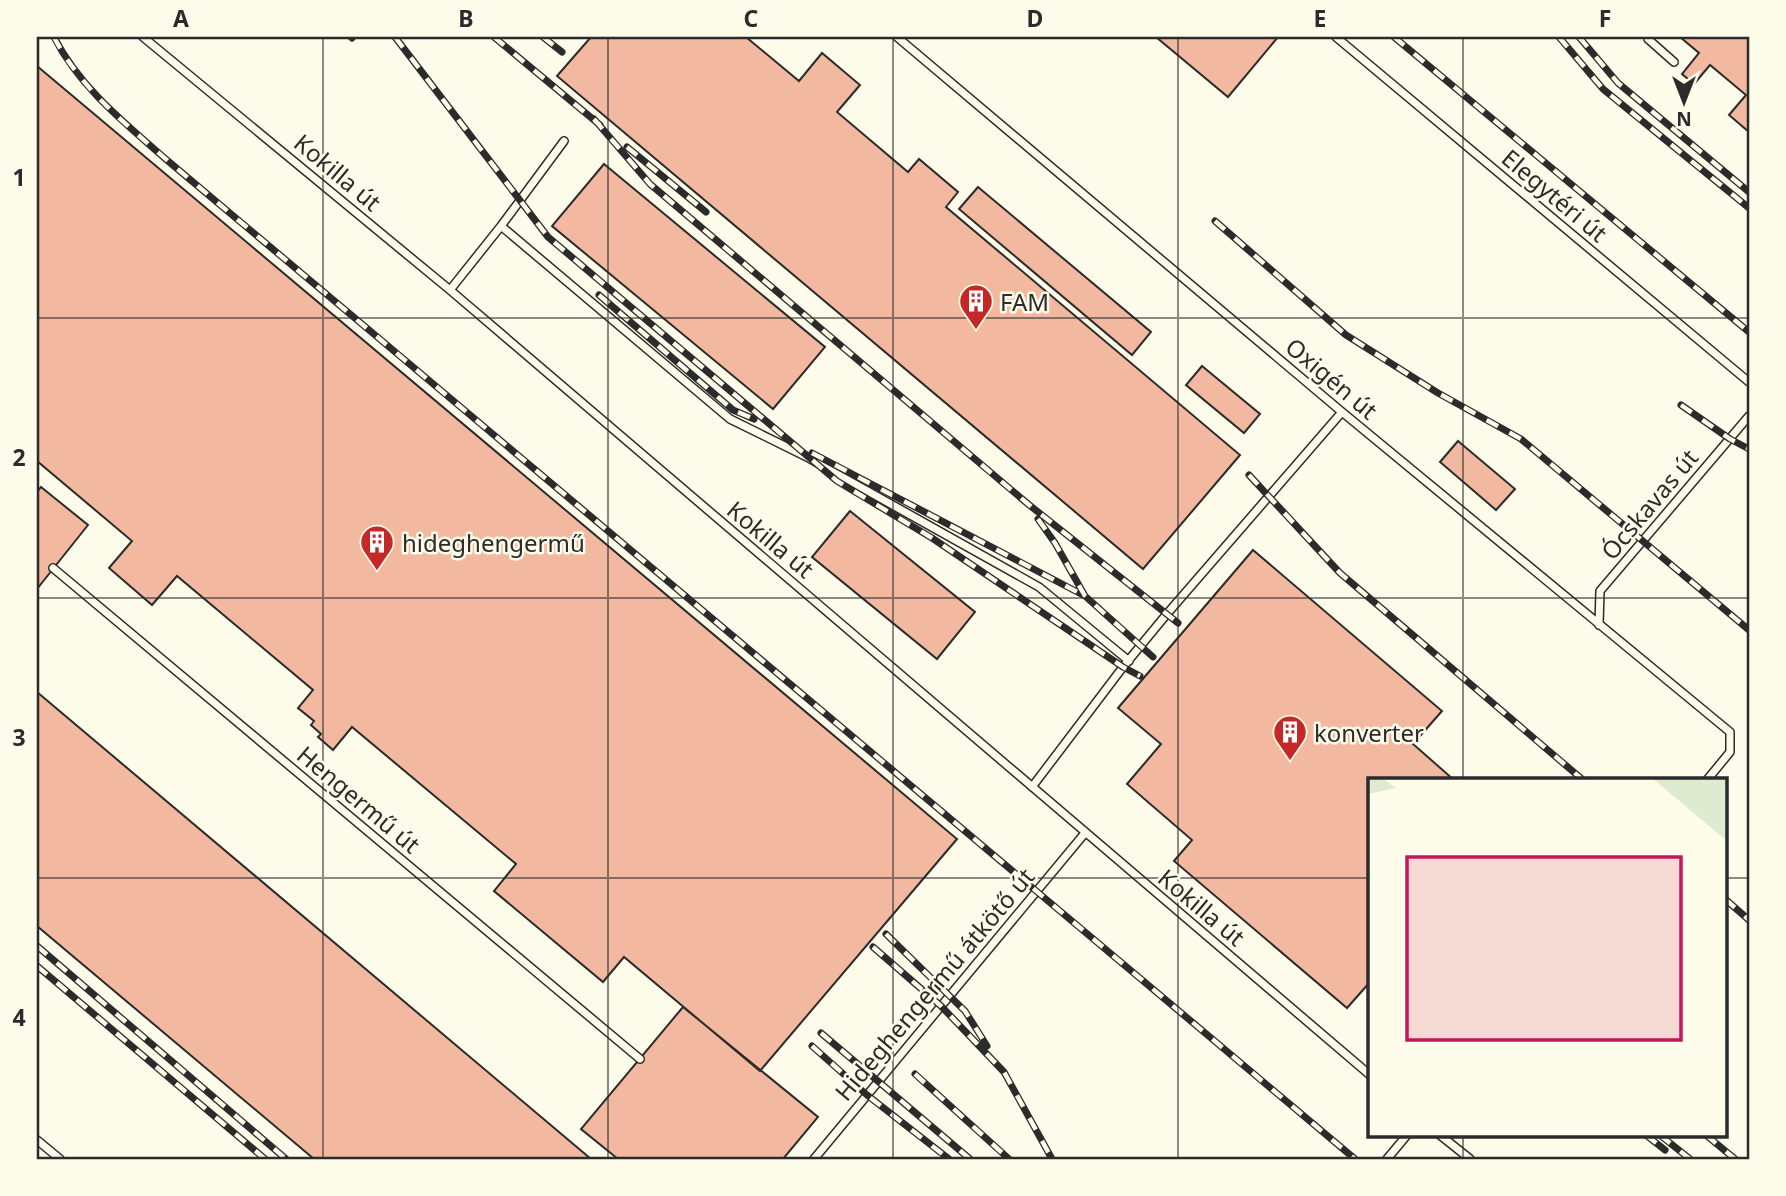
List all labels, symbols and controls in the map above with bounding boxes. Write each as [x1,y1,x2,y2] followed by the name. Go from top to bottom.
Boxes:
[173,2,189,34] text: A
[458,2,474,34] text: B
[744,2,759,34] text: C
[1027,2,1043,34] text: D
[1314,2,1326,34] text: E
[1599,2,1611,34] text: F
[1650,66,1720,136] north arrow
[1676,106,1692,132] text: N
[288,126,389,218] street label: Kokilla út
[1495,141,1615,249] street label: Elegytéri út
[12,161,26,193] text: 1
[957,282,995,331] building icon: FAM
[1000,285,1049,318] place label: FAM
[1279,330,1385,426] street label: Oxigén út
[12,441,26,473] text: 2
[1593,441,1705,566] street label: Ócskavas út
[721,493,822,585] street label: Kokilla út
[358,523,396,572] building icon: hideghengermű
[402,526,585,559] place label: hideghengermű
[1271,713,1309,762] building icon: konverter
[1314,716,1424,749] place label: konverter
[12,721,26,753] text: 3
[290,738,428,861] street label: Hengermű út
[1368,778,1726,1136] inset map
[827,860,1041,1107] street label: Hideghengermű átkötő út
[1152,861,1253,953] street label: Kokilla út
[12,1001,26,1033] text: 4

